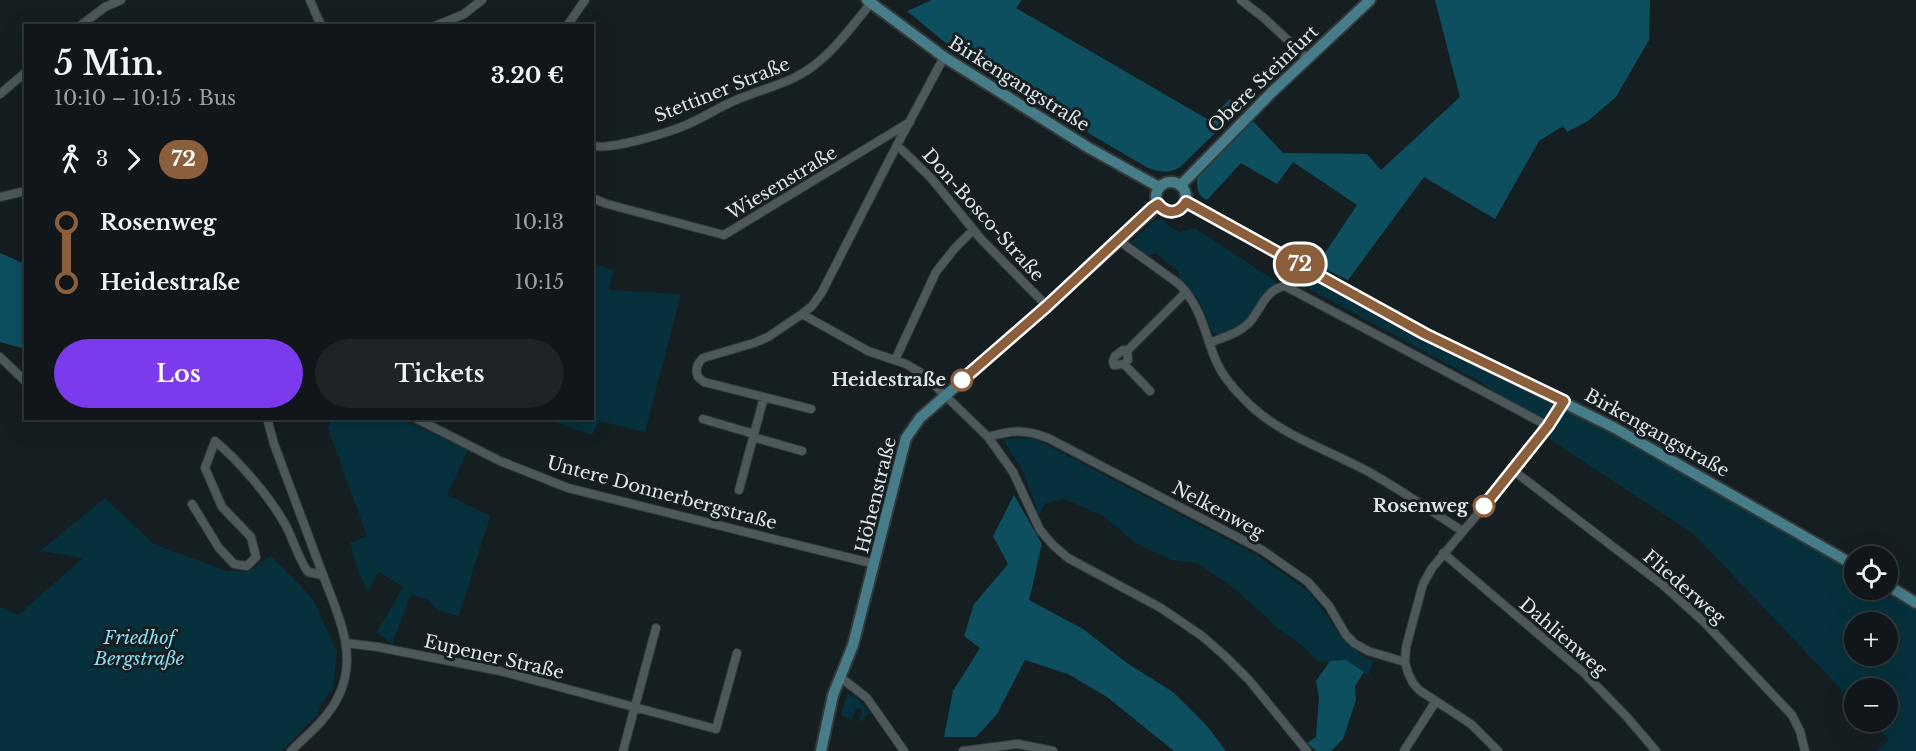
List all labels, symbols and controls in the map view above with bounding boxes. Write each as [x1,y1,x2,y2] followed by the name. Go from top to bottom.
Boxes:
[1203,21,1323,137] street label: Obere Steinfurt
[945,32,1093,136] street label: Birkengangstraße
[54,43,164,84] text: 5 Min.
[651,53,793,127] street label: Stettiner Straße
[491,62,564,89] text: 3.20 €
[54,86,236,110] text: 10:10 – 10:15 · Bus
[722,142,841,225] street label: Wiesenstraße
[54,143,87,176] icon: walk
[117,143,150,176] icon: forward
[918,144,1048,286] street label: Don-Bosco-Straße
[171,146,196,172] text: 72
[96,147,108,171] text: 3
[100,209,216,236] text: Rosenweg
[514,210,564,234] text: 10:13
[1273,244,1327,284] line badge: 72
[1288,251,1312,277] text: 72
[100,269,240,296] text: Heidestraße
[515,270,564,294] text: 10:15
[54,339,303,408] button: Los
[315,339,564,408] button: Tickets
[831,369,946,391] place label: Heidestraße
[951,369,973,391] marker: Heidestraße
[1581,384,1733,482] street label: Birkengangstraße
[851,435,901,555] street label: Höhenstraße
[545,452,779,534] street label: Untere Donnerbergstraße
[1168,477,1268,543] street label: Nelkenweg
[1373,495,1469,517] place label: Rosenweg
[1473,495,1495,517] marker: Rosenweg
[1638,545,1730,629] street label: Fliederweg
[1844,546,1898,732] map controls
[1844,546,1898,600] button: locate
[1515,593,1611,681] street label: Dahlienweg
[1844,612,1898,666] button: +
[93,627,184,670] park label: Friedhof Bergstraße
[422,630,566,684] street label: Eupener Straße
[1844,678,1898,732] button: −

